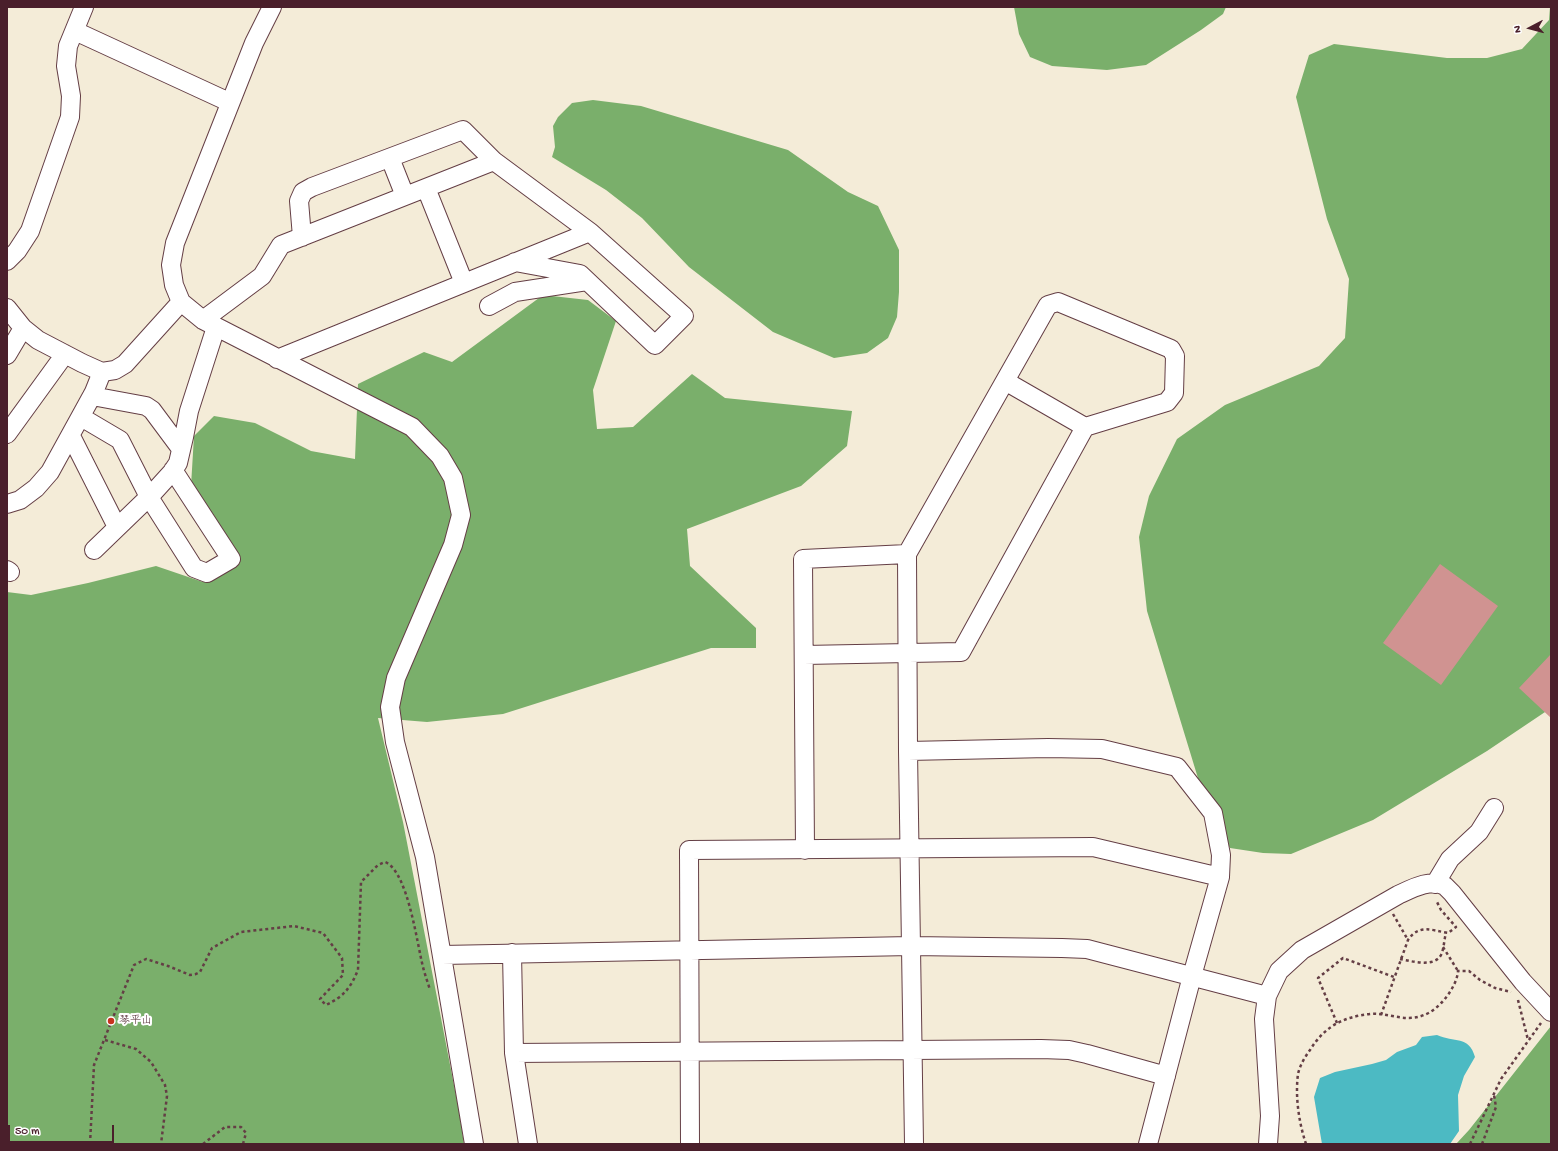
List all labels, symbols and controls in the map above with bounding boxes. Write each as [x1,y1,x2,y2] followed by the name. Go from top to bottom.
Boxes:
[1510,8,1550,48] north arrow
[1512,25,1524,33] text: N
[119,1014,152,1028] place label: 琴平山
[106,1016,116,1026] marker: 琴平山
[10,1117,116,1143] scale bar
[15,1125,40,1139] text: 50 m

